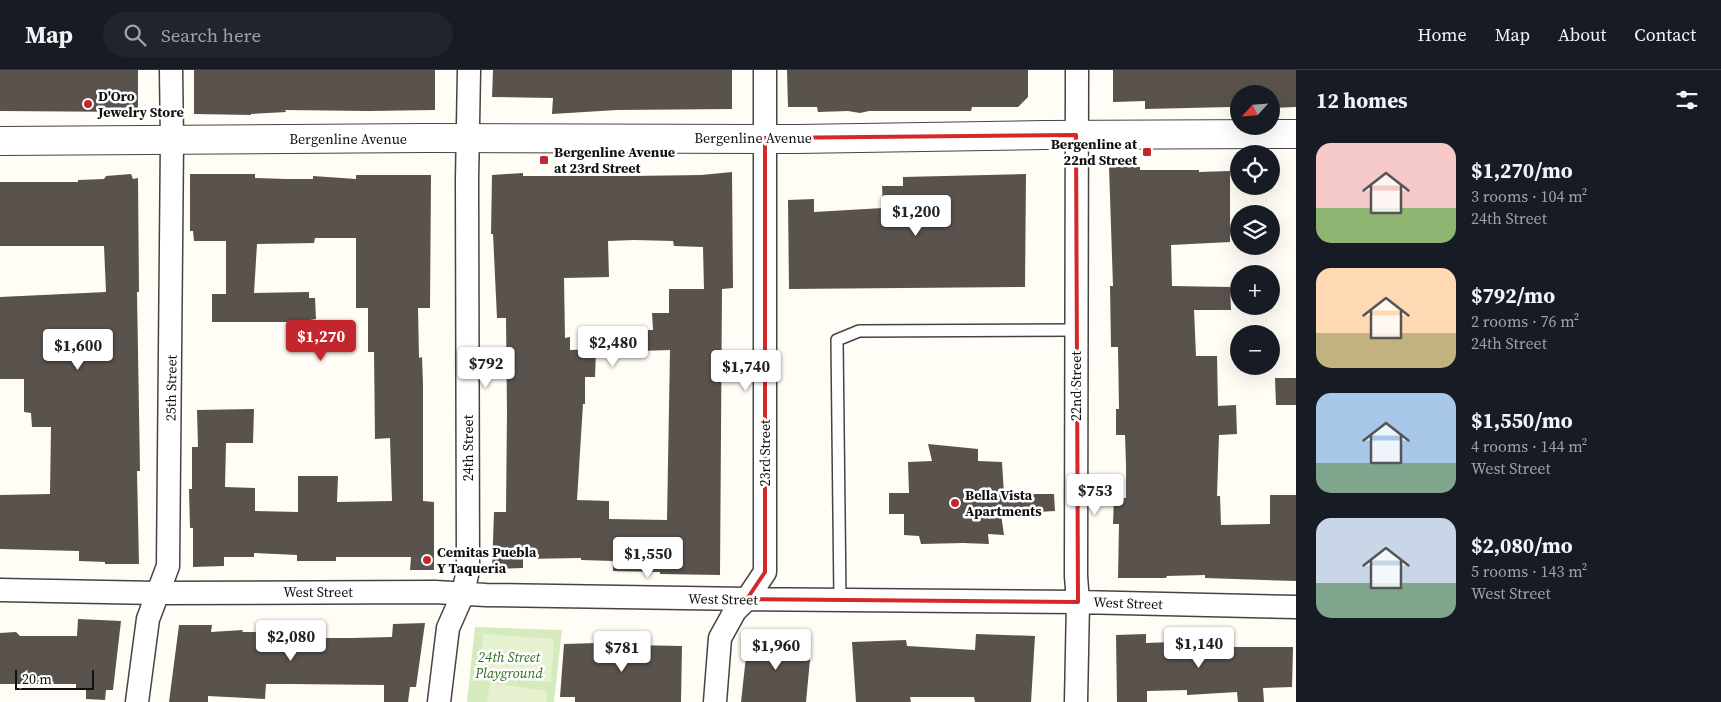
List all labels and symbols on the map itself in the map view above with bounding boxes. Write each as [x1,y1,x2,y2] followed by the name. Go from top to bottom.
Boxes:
[1230,85,1280,135] north arrow
[97,86,184,122] place label: D'Oro Jewelry Store
[82,98,94,110] marker: D'Oro Jewelry Store
[694,128,812,148] street label: Bergenline Avenue
[289,129,407,149] street label: Bergenline Avenue
[1051,134,1138,170] place label: Bergenline at 22nd Street
[554,142,675,178] place label: Bergenline Avenue at 23rd Street
[1141,146,1153,158] marker: Bergenline at 22nd Street
[538,154,550,166] marker: Bergenline Avenue at 23rd Street
[875,194,957,237] pin: $1,200
[280,320,362,362] pin: $1,270
[572,326,654,368] pin: $2,480
[37,328,119,371] pin: $1,600
[456,346,516,389] pin: $792
[705,350,787,392] pin: $1,740
[1066,351,1086,421] street label: 22nd Street
[160,354,182,421] street label: 25th Street
[458,414,478,481] street label: 24th Street
[755,419,775,487] street label: 23rd Street
[1065,474,1125,516] pin: $753
[965,485,1042,521] place label: Bella Vista Apartments
[949,497,961,509] marker: Bella Vista Apartments
[607,536,689,579] pin: $1,550
[437,542,537,578] place label: Cemitas Puebla Y Taqueria
[421,554,433,566] marker: Cemitas Puebla Y Taqueria
[283,582,353,602] street label: West Street
[688,588,758,610] street label: West Street
[1093,592,1164,614] street label: West Street
[250,620,332,662] pin: $2,080
[1158,626,1240,669] pin: $1,140
[735,628,817,671] pin: $1,960
[592,630,652,673] pin: $781
[474,647,543,683] park label: 24th Street Playground
[15,667,94,690] scale bar

